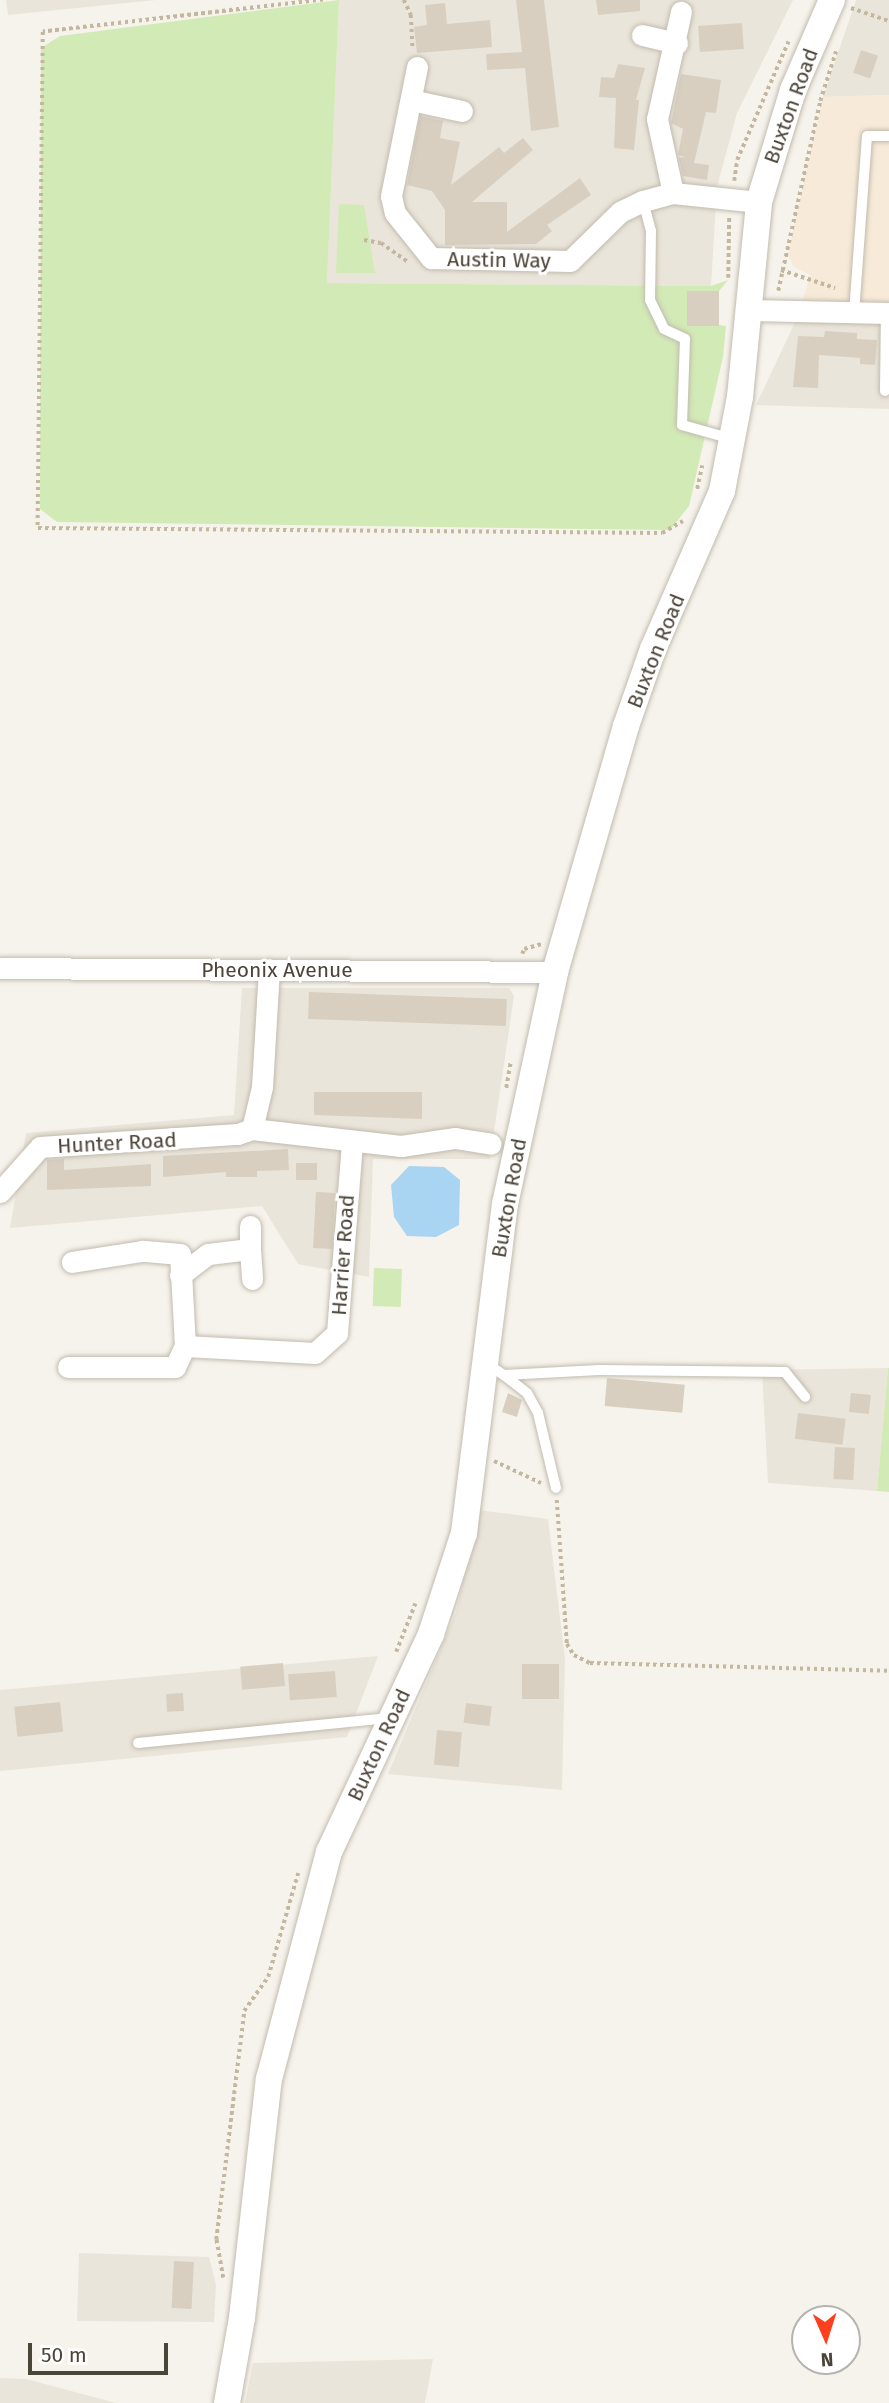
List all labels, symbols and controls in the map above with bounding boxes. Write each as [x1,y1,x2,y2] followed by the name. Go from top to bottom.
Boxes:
[758,45,824,167] street label: Buxton Road
[447,246,551,274] street label: Austin Way
[622,590,690,712] street label: Buxton Road
[201,957,353,983] street label: Pheonix Avenue
[57,1127,177,1159] street label: Hunter Road
[486,1136,532,1260] street label: Buxton Road
[326,1194,360,1316] street label: Harrier Road
[342,1685,416,1805] street label: Buxton Road
[791,2305,861,2375] north arrow
[32,2330,172,2374] scale bar
[41,2342,87,2368] text: 50 m
[820,2348,834,2371] text: N

